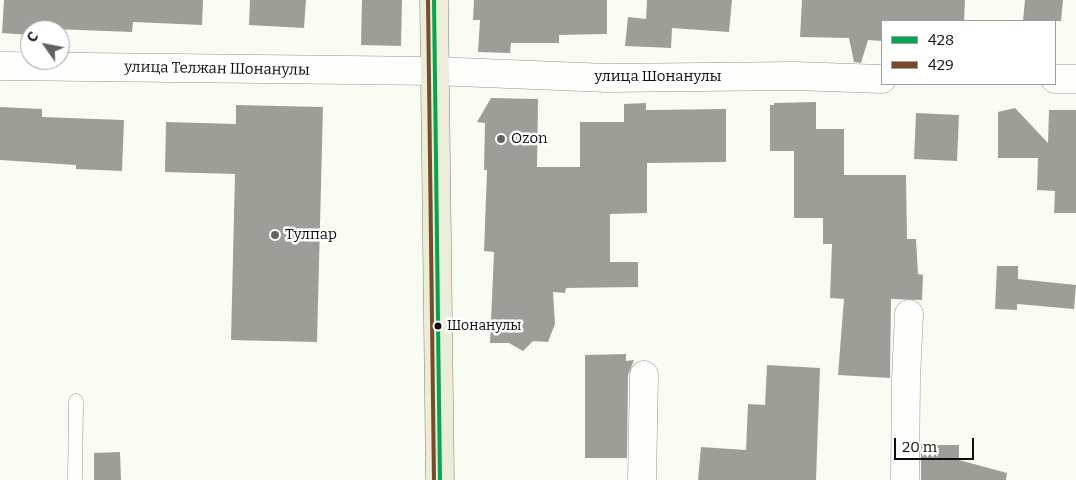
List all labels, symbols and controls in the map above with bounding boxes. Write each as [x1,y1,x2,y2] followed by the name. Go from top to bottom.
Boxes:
[20,20,70,70] north arrow
[881,20,1056,85] legend
[23,29,42,45] text: С
[928,31,954,49] text: 428
[928,56,954,74] text: 429
[124,58,310,80] street label: улица Телжан Шонанулы
[594,68,722,86] street label: улица Шонанулы
[511,130,548,148] place label: Ozon
[495,133,507,145] marker: Ozon
[285,226,337,244] place label: Тулпар
[269,229,281,241] marker: Тулпар
[447,318,522,334] place label: Шонанулы
[433,321,443,331] marker: Шонанулы
[896,428,976,460] scale bar
[902,438,937,456] text: 20 m

